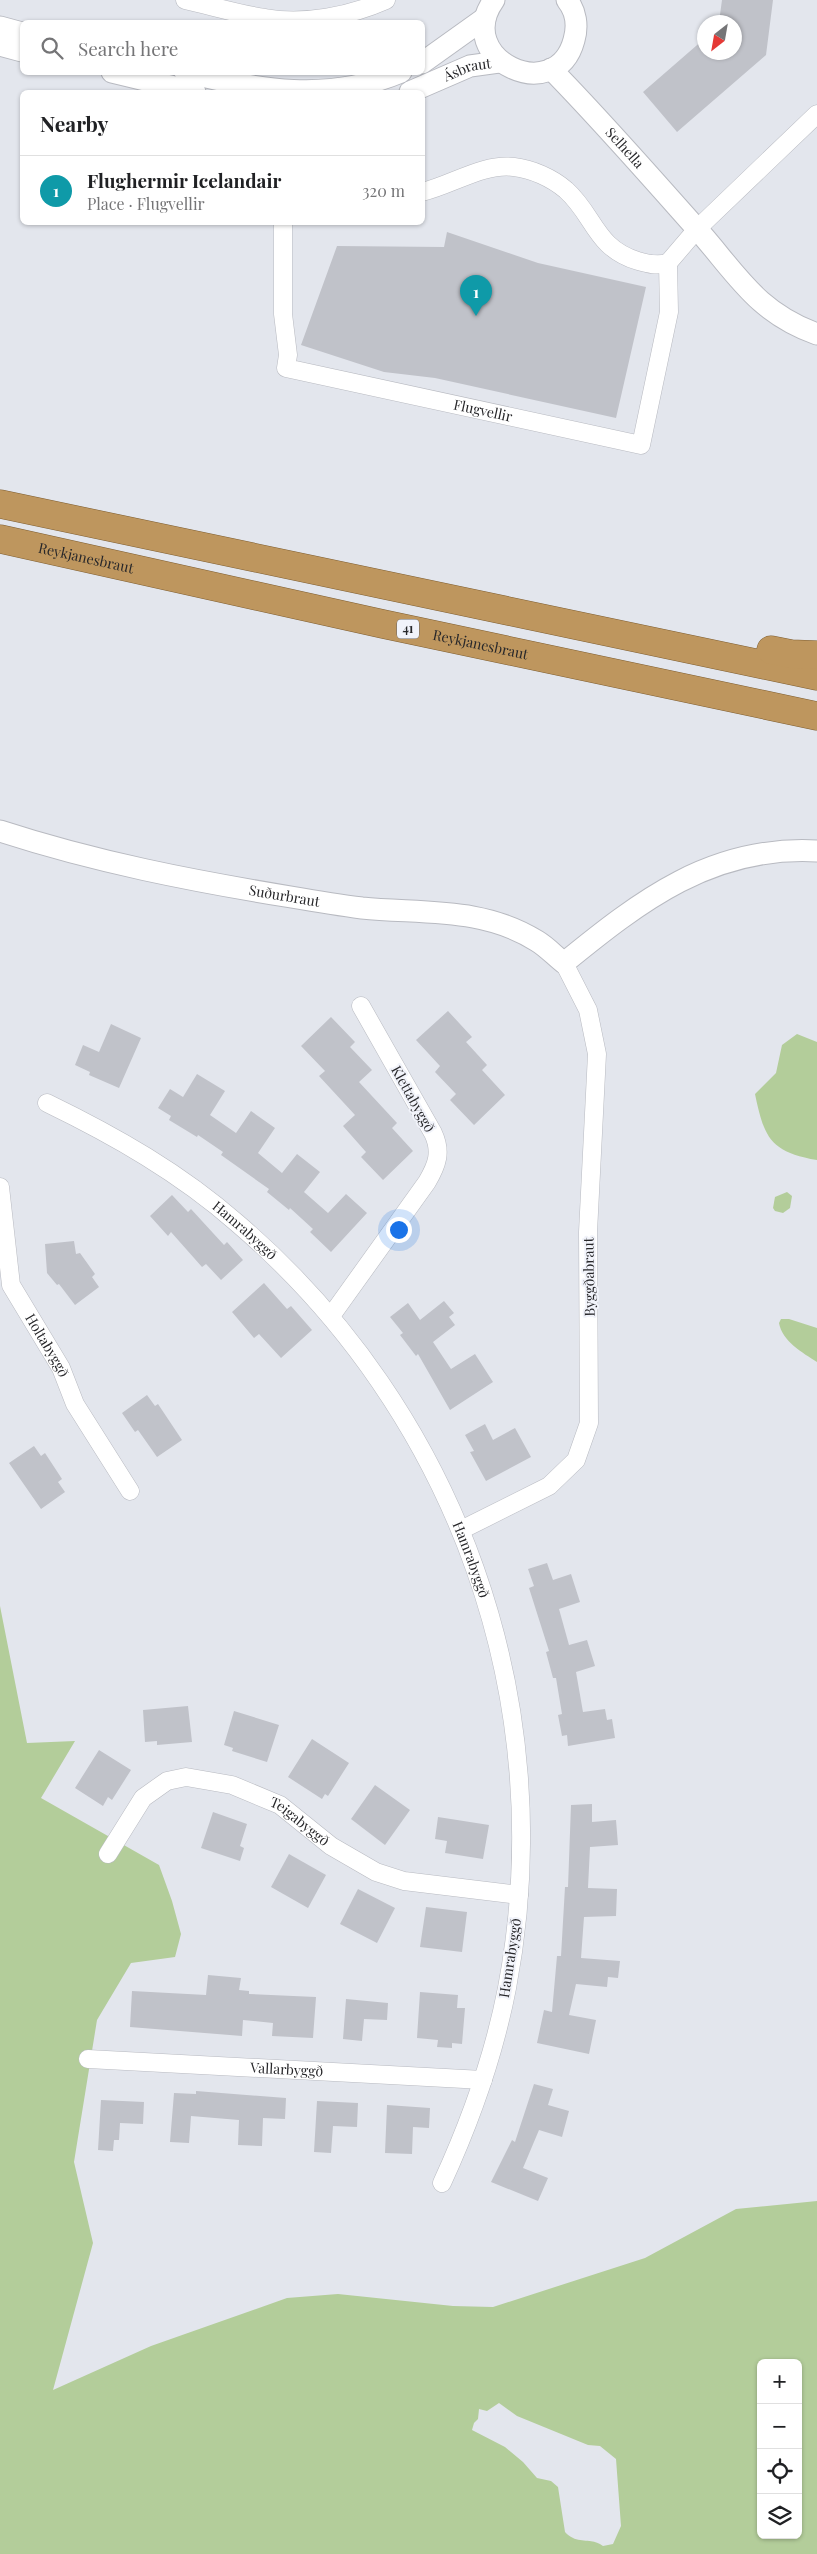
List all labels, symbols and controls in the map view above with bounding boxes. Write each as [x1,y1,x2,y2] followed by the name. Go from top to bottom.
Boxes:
[697,15,742,60] north arrow
[20,20,425,75] search box
[38,34,66,62] icon: search
[78,35,178,61] text: Search here
[439,53,493,86] street label: Ásbraut
[40,109,109,137] text: Nearby
[602,123,649,172] street label: Selhella
[87,167,281,193] text: Flughermir Icelandair
[53,180,59,201] text: 1
[362,180,405,201] text: 320 m
[87,193,205,214] text: Place · Flugvellir
[460,275,492,316] pin: 1
[452,395,515,426] street label: Flugvellir
[37,538,136,578] street label: Reykjanesbraut
[397,620,419,638] road number: 41
[431,625,531,664] street label: Reykjanesbraut
[247,880,322,911] street label: Suðurbraut
[387,1062,440,1136] street label: Klettabyggð
[209,1196,281,1264] street label: Hamrabyggð
[386,1217,412,1243] your location
[578,1236,599,1317] street label: Byggðabraut
[21,1310,74,1380] street label: Holtabyggð
[449,1518,494,1600] street label: Hamrabyggð
[267,1792,334,1850] street label: Teigabyggð
[494,1917,525,1999] street label: Hamrabyggð
[249,2058,324,2080] street label: Vallarbyggð
[757,2359,802,2539] map controls
[757,2359,802,2404] button: +
[757,2404,802,2449] button: −
[757,2449,802,2494] button: locate
[757,2494,802,2539] button: layers

